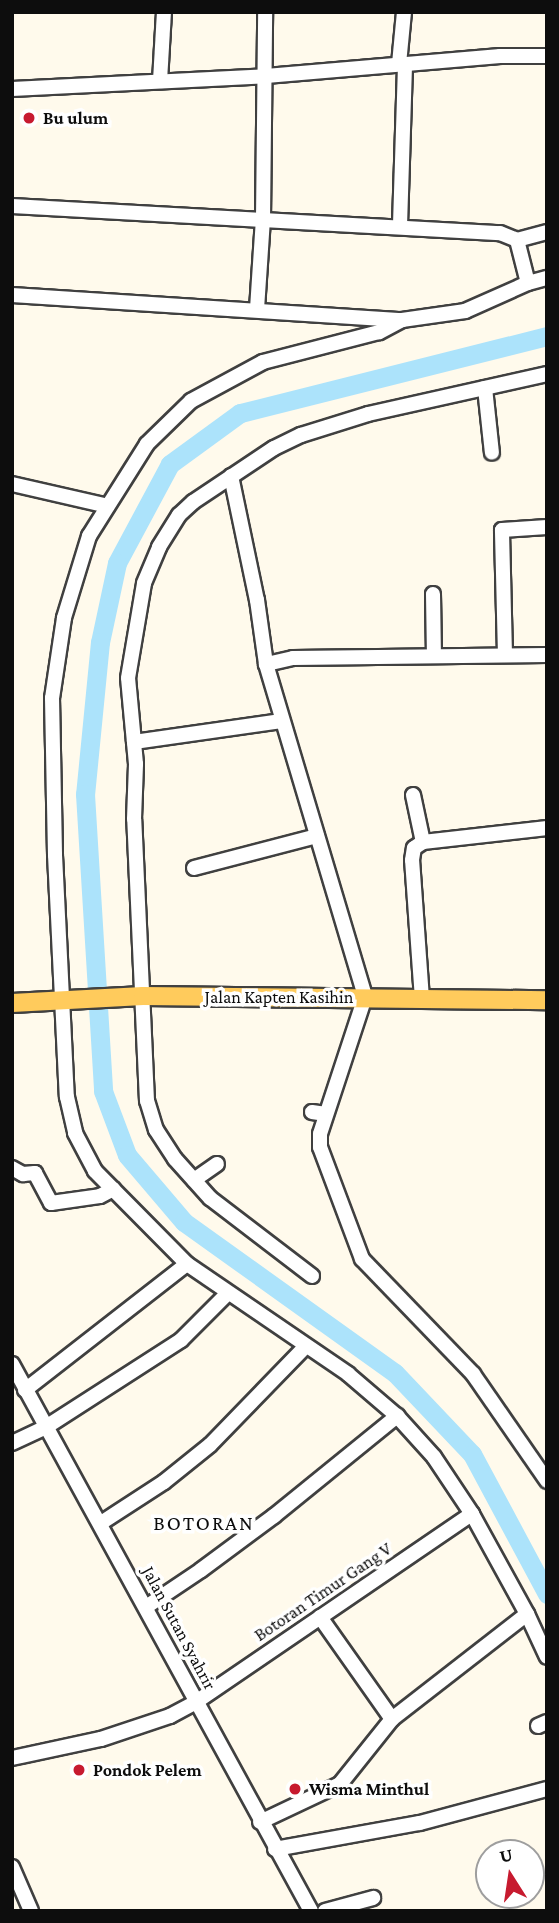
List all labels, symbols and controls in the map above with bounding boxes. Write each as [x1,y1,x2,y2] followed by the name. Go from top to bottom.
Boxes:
[43,107,108,129] place label: Bu ulum
[21,110,37,126] marker: Bu ulum
[205,986,353,1008] street label: Jalan Kapten Kasihin
[154,1510,254,1536] district label: BOTORAN
[250,1538,396,1646] street label: Botoran Timur Gang V
[137,1563,221,1693] street label: Jalan Sutan Syahrir
[93,1759,202,1781] place label: Pondok Pelem
[71,1762,87,1778] marker: Pondok Pelem
[309,1778,429,1800] place label: Wisma Minthul
[287,1781,303,1797] marker: Wisma Minthul
[475,1839,545,1909] north arrow
[497,1843,514,1867] text: U

